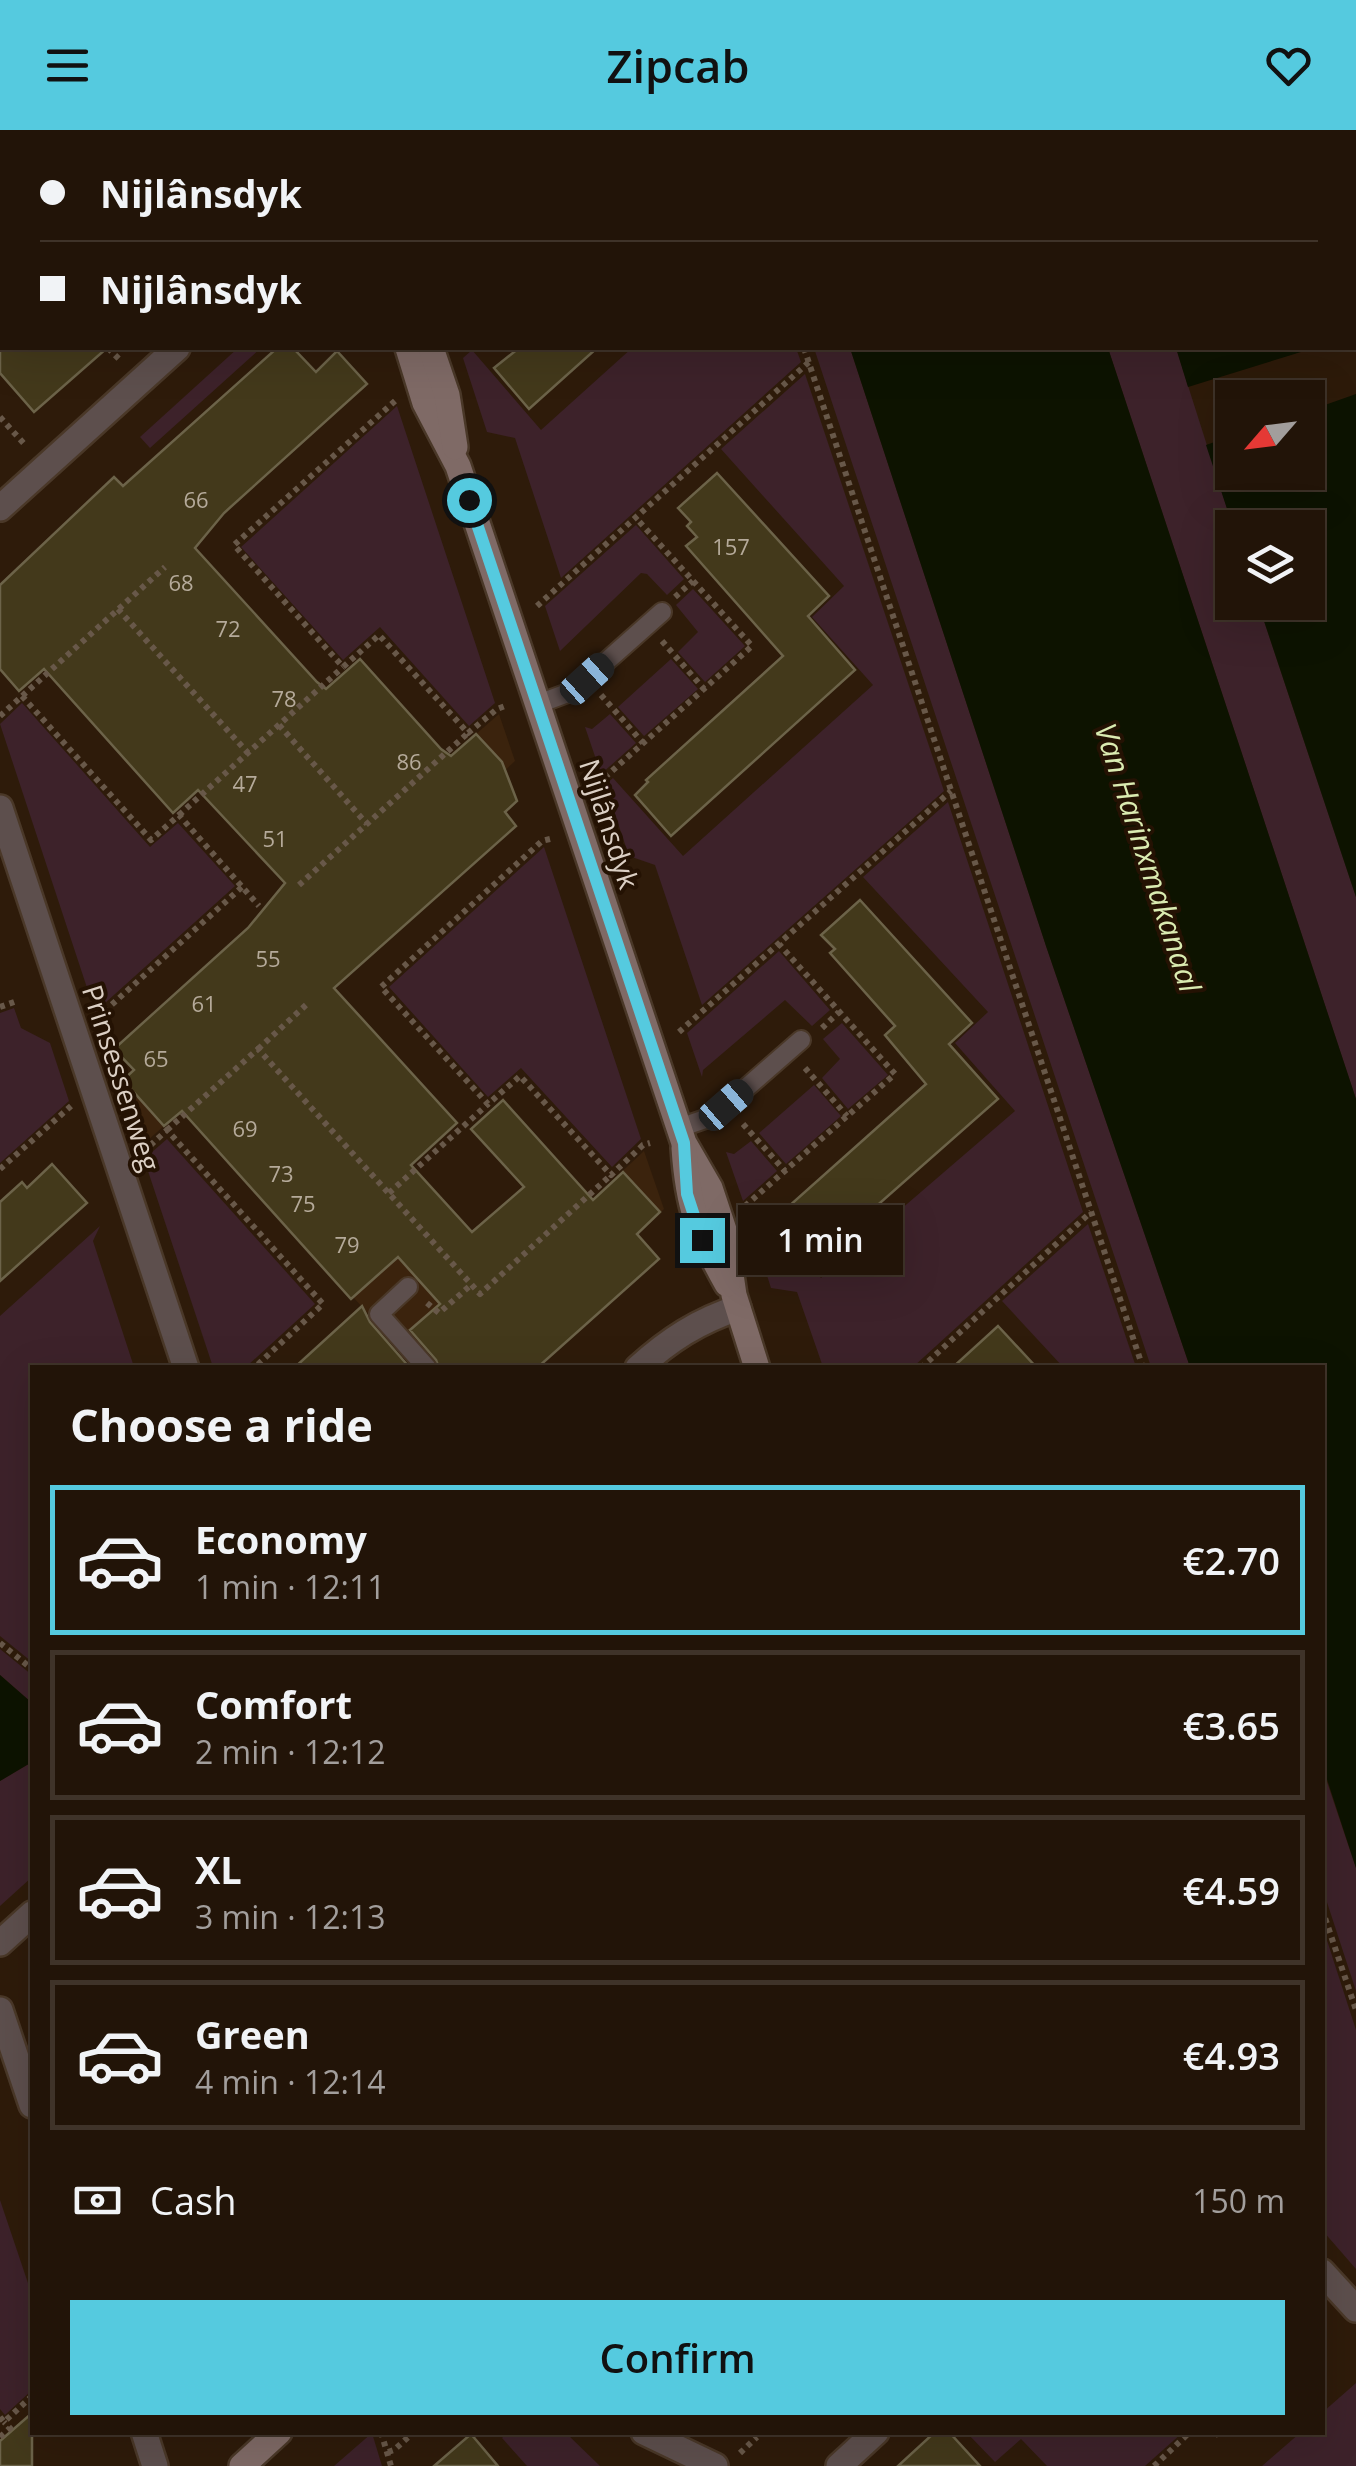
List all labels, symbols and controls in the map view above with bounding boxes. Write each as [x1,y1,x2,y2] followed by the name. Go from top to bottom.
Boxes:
[607,35,749,96] text: Zipcab
[40,38,95,93] icon: menu
[1261,38,1316,93] icon: heart
[100,167,302,219] text: Nijlânsdyk
[100,263,302,315] text: Nijlânsdyk
[1215,380,1325,490] north arrow
[1215,380,1325,620] map controls
[447,478,492,523] route start
[183,484,209,514] house number: 66
[1215,510,1325,620] button: layers
[712,531,750,561] house number: 157
[168,567,194,597] house number: 68
[215,613,241,643] house number: 72
[555,648,619,710] car
[271,683,297,713] house number: 78
[1086,718,1212,999] water label: Van Harinxmakanaal
[396,746,422,776] house number: 86
[571,754,649,894] street label: Nijlânsdyk
[232,768,258,798] house number: 47
[262,823,288,853] house number: 51
[255,943,281,973] house number: 55
[74,980,170,1176] street label: Prinsessenweg
[191,988,217,1018] house number: 61
[143,1043,169,1073] house number: 65
[694,1074,758,1136] car
[232,1113,258,1143] house number: 69
[268,1158,294,1188] house number: 73
[290,1188,316,1218] house number: 75
[737,1205,902,1275] callout: 1 min
[680,1218,725,1263] route end
[777,1218,864,1261] text: 1 min
[334,1229,360,1259] house number: 79
[70,1394,373,1455] text: Choose a ride
[195,1513,367,1565] text: Economy
[75,1515,165,1605] icon: car
[1183,1534,1280,1586] text: €2.70
[195,1565,386,1608] text: 1 min · 12:11
[195,1678,352,1730] text: Comfort
[75,1680,165,1770] icon: car
[1183,1699,1280,1751] text: €3.65
[195,1730,386,1773] text: 2 min · 12:12
[195,1843,242,1895] text: XL
[75,1845,165,1935] icon: car
[1183,1864,1280,1916] text: €4.59
[195,1895,386,1938] text: 3 min · 12:13
[195,2008,310,2060] text: Green
[75,2010,165,2100] icon: car
[1183,2029,1280,2081] text: €4.93
[195,2060,386,2103] text: 4 min · 12:14
[70,2173,125,2228] icon: cash
[150,2174,236,2226] text: Cash
[1192,2179,1285,2222] text: 150 m
[70,2300,1285,2415] button: Confirm

